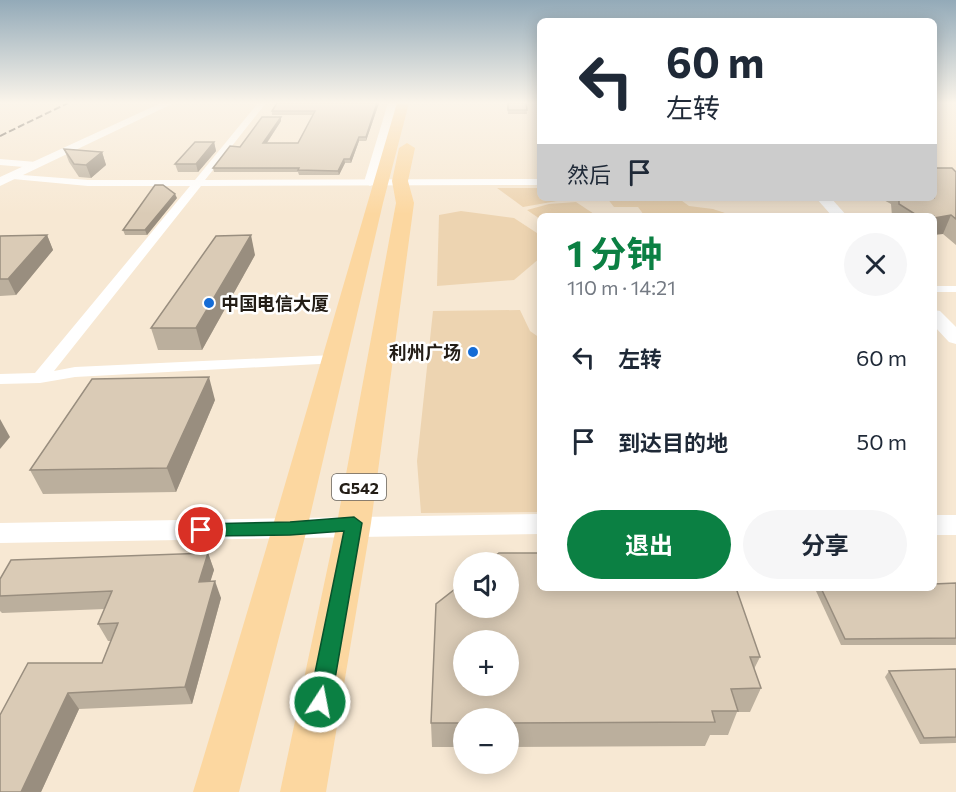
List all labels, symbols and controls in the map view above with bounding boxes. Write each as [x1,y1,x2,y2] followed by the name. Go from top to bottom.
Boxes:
[666,35,765,87] text: 60 m
[567,42,645,120] icon: left
[666,91,720,124] text: 左转
[623,156,656,189] icon: arrive
[567,161,611,188] text: 然后
[567,230,662,274] text: 1 分钟
[844,233,907,296] button: close
[567,275,676,299] text: 110 m · 14:21
[221,292,329,314] place label: 中国电信大厦
[202,296,216,310] marker: 中国电信大厦
[389,341,461,363] place label: 利州广场
[567,341,600,374] icon: left
[856,344,907,371] text: 60 m
[466,345,480,359] marker: 利州广场
[618,345,662,372] text: 左转
[567,425,600,458] icon: arrive
[857,428,907,455] text: 50 m
[618,429,728,456] text: 到达目的地
[332,474,386,500] road number: G542
[175,504,226,555] pin
[567,510,731,579] button: 退出
[743,510,907,579] button: 分享
[184,513,217,546] icon: arrive
[453,552,519,774] map controls
[453,552,519,618] button: sound
[453,630,519,696] button: +
[288,670,352,734] position arrow
[453,708,519,774] button: −

